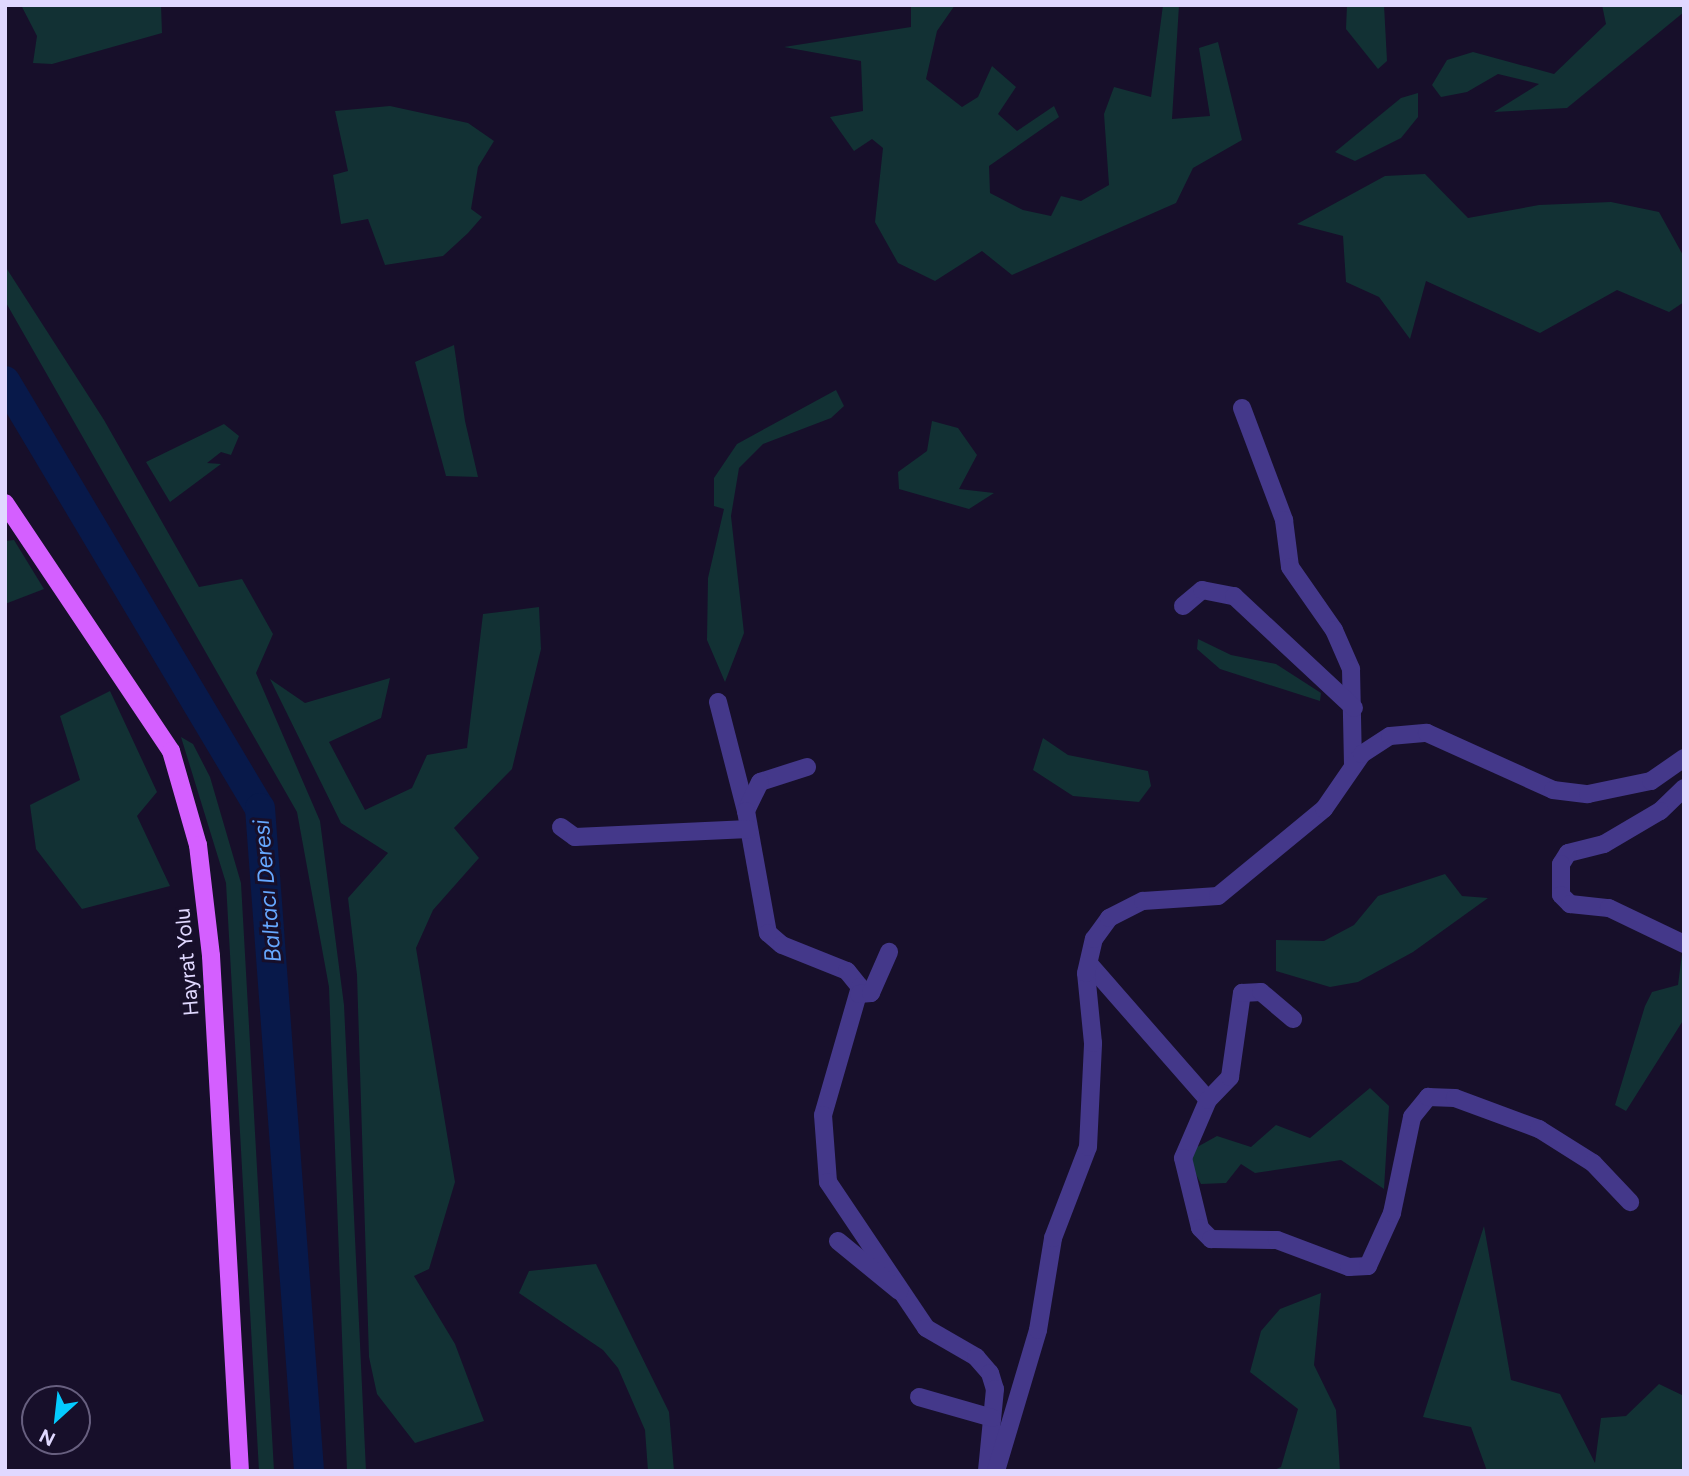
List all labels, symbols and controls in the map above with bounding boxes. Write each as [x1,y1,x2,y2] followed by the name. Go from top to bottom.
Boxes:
[247,818,287,964] water label: Baltacı Deresi
[170,907,204,1017] street label: Hayrat Yolu
[21,1385,91,1455] north arrow
[35,1424,59,1451] text: N

